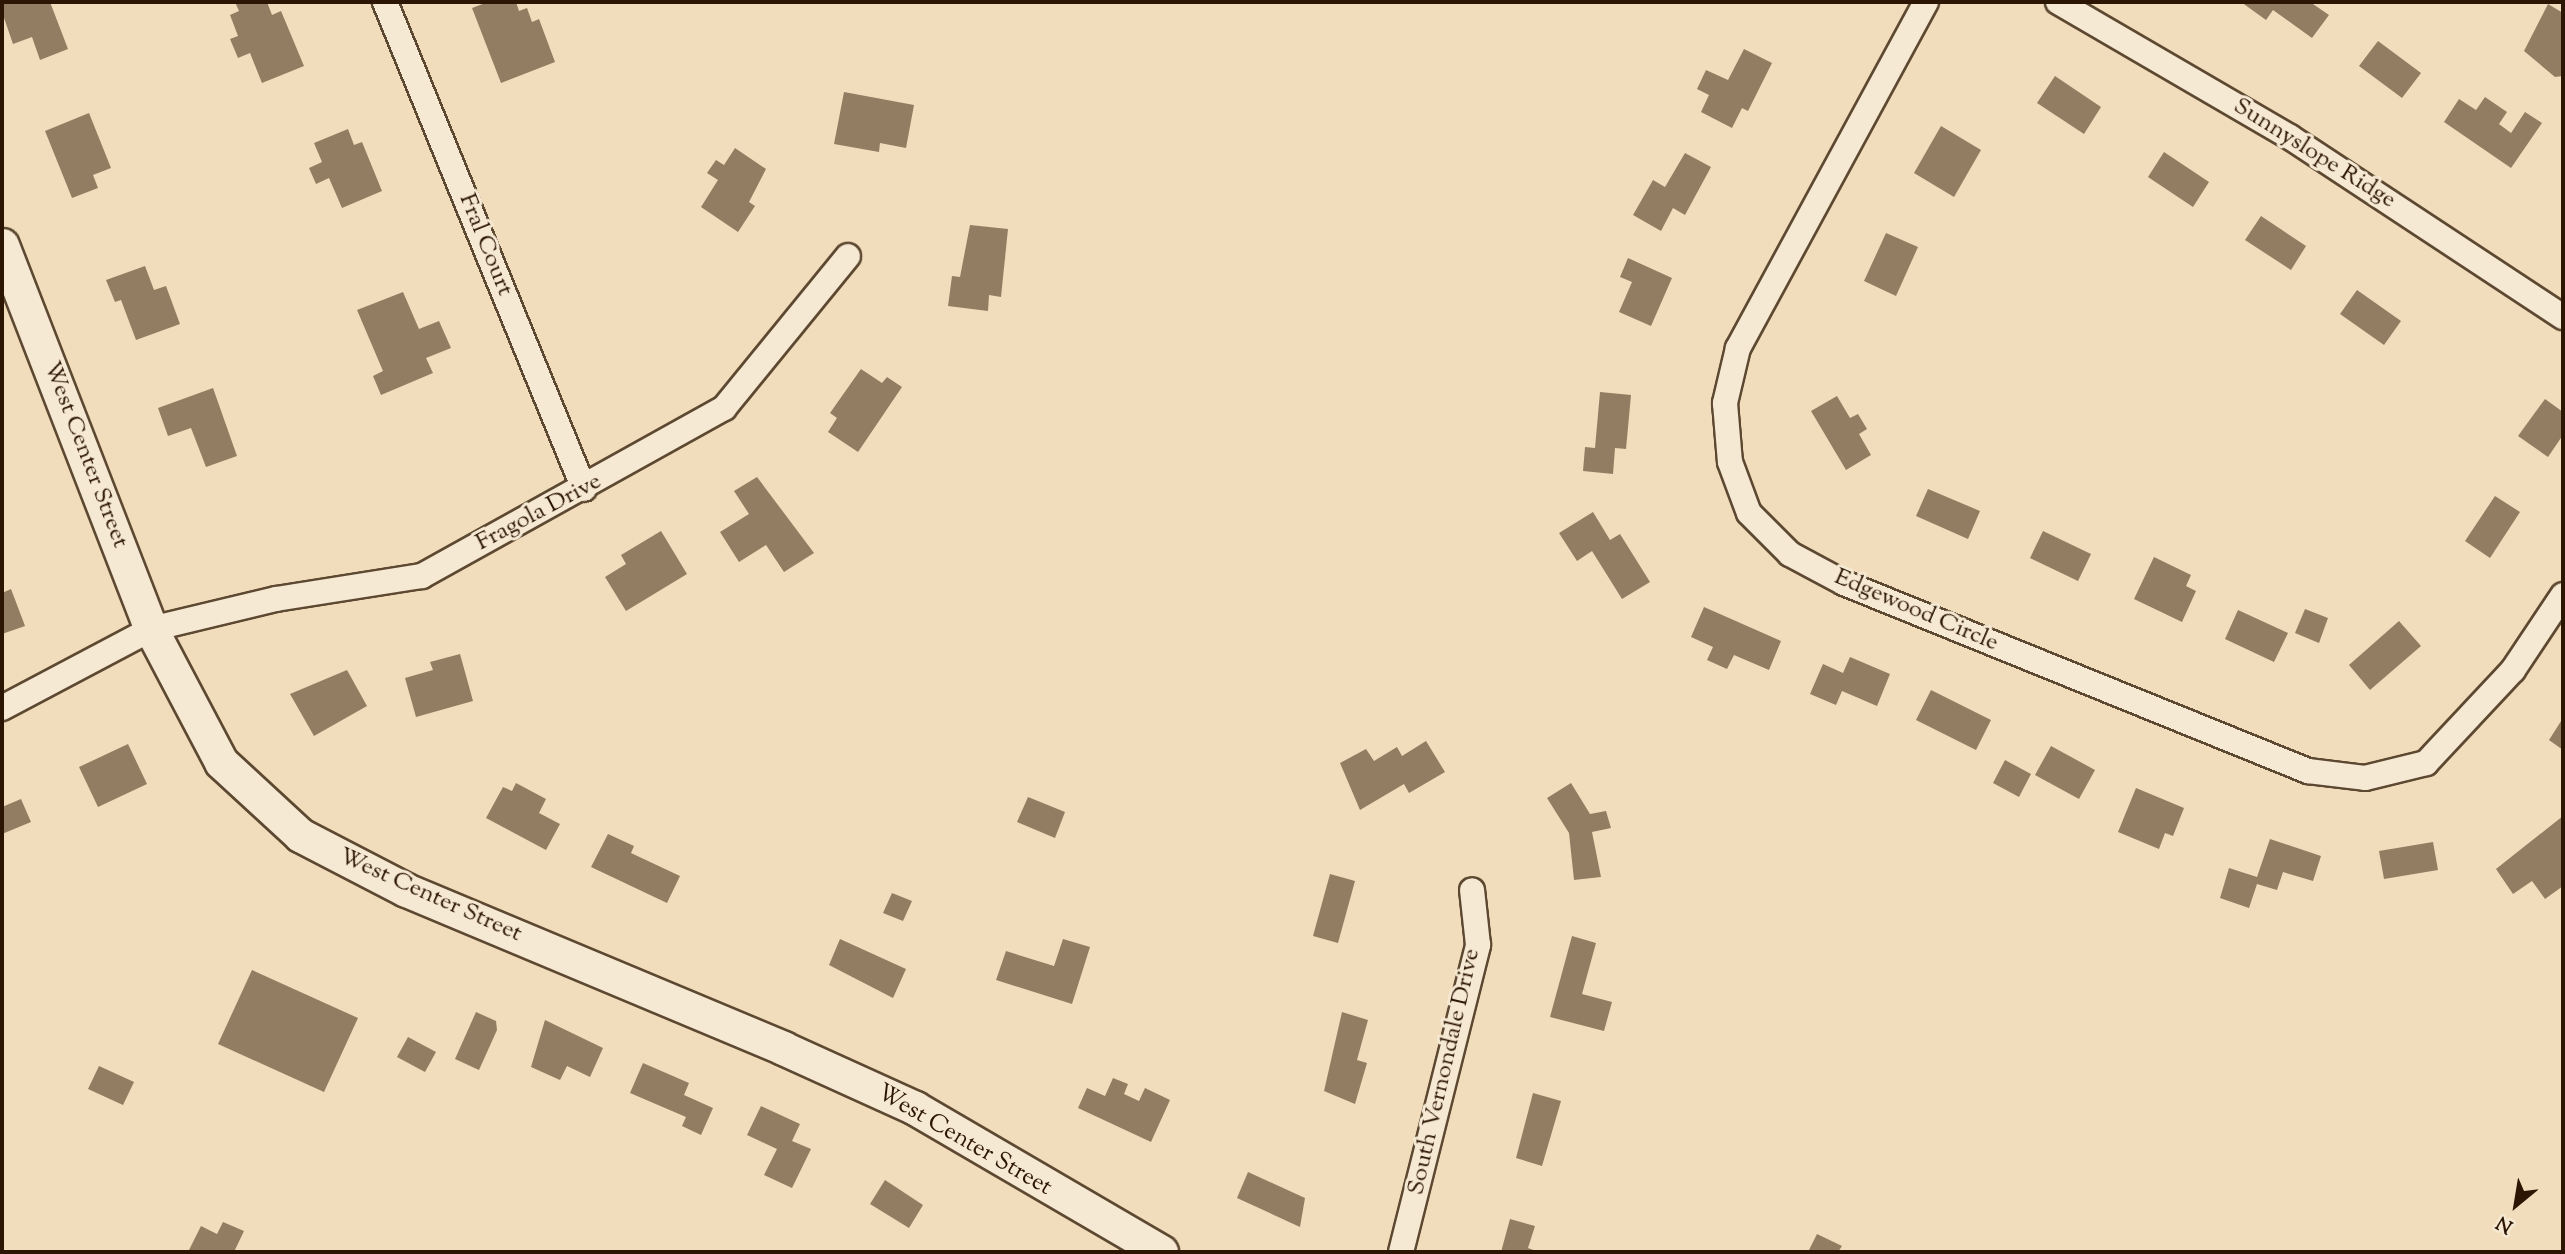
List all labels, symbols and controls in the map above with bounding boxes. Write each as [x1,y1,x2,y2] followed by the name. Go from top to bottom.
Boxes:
[2227,92,2401,216] street label: Sunnyslope Ridge
[451,190,519,300] street label: Fral Court
[36,358,134,552] street label: West Center Street
[471,468,607,558] street label: Fragola Drive
[1830,563,2002,659] street label: Edgewood Circle
[334,843,526,949] street label: West Center Street
[1403,946,1487,1198] street label: South Vernondale Drive
[871,1079,1057,1203] street label: West Center Street
[2481,1170,2551,1240] north arrow
[2492,1208,2519,1239] text: N

